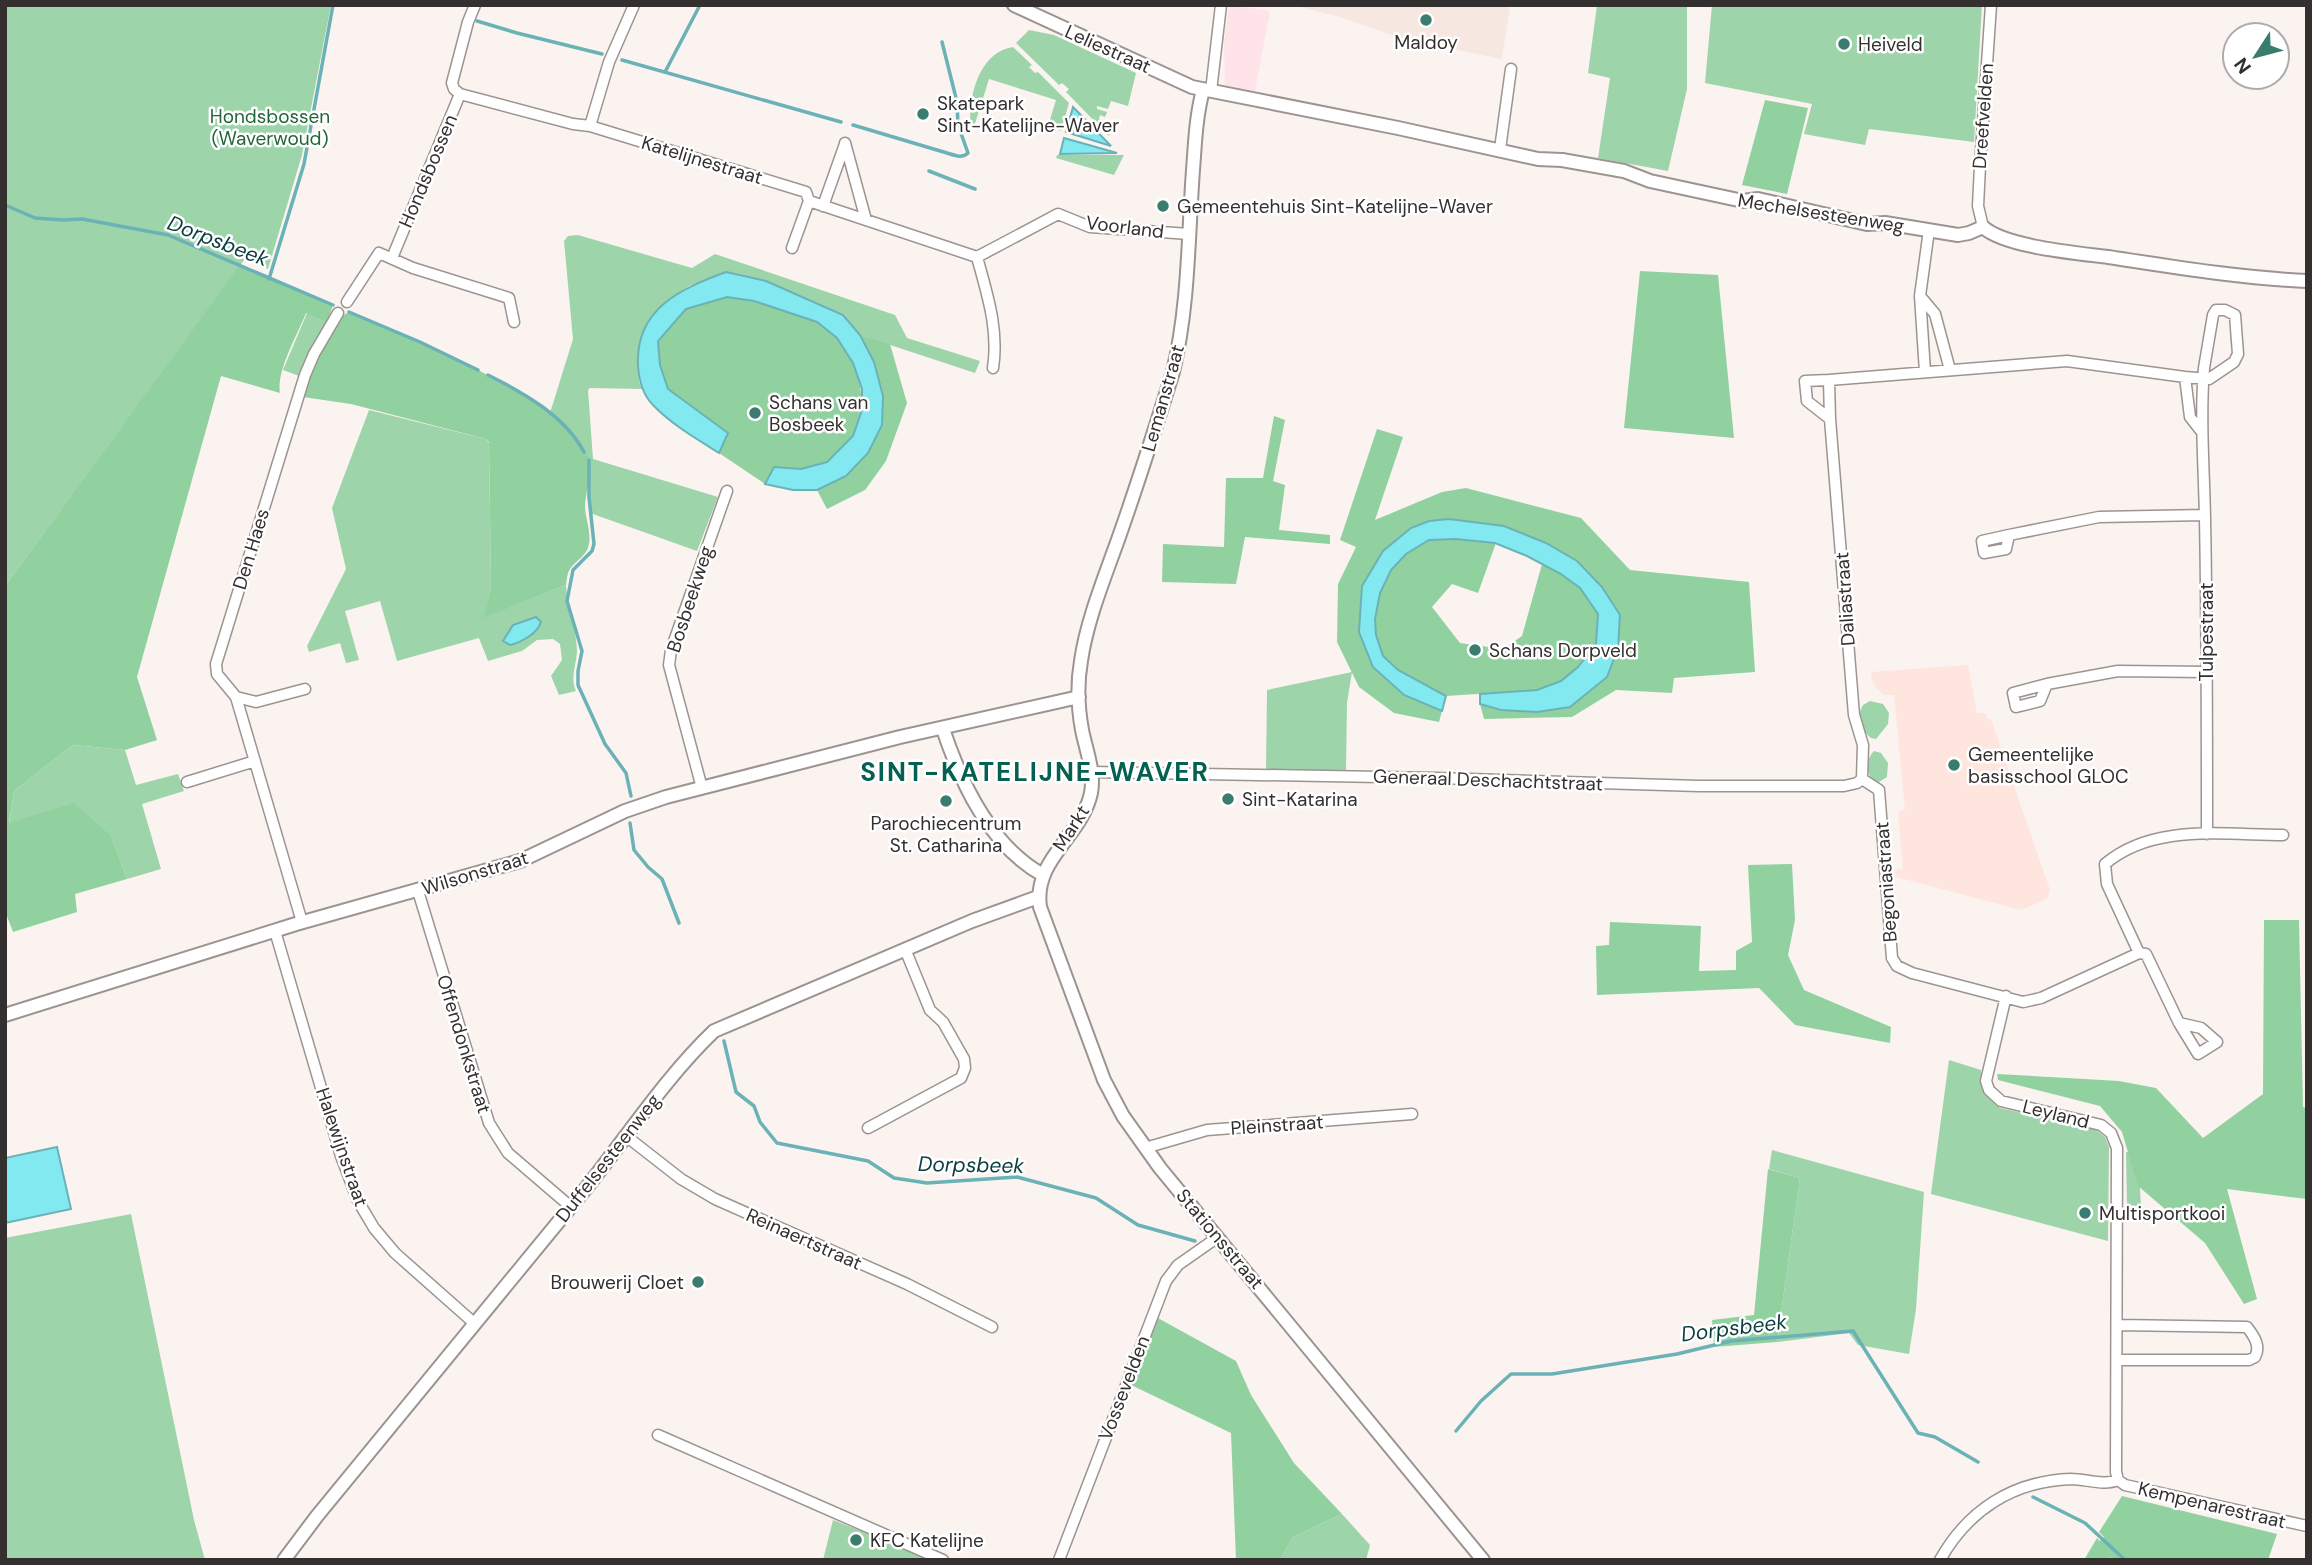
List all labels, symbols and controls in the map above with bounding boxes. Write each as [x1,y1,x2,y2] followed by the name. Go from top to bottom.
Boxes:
[1418,12,1434,28] marker: Maldoy
[1061,19,1155,79] street label: Leliestraat
[2221,21,2291,91] north arrow
[1394,30,1458,55] place label: Maldoy
[1858,32,1923,57] place label: Heiveld
[1836,36,1852,52] marker: Heiveld
[2228,53,2257,79] text: N
[1967,62,1999,170] street label: Dreefvelden
[937,91,1119,138] place label: Skatepark Sint-Katelijne-Waver
[210,104,330,151] park label: Hondsbossen (Waverwoud)
[915,106,931,122] marker: Skatepark Sint-Katelijne-Waver
[393,111,463,231] street label: Hondsbossen
[638,130,766,190] street label: Katelijnestraat
[1736,187,1906,239] street label: Mechelsesteenweg
[1177,194,1493,219] place label: Gemeentehuis Sint-Katelijne-Waver
[1155,198,1171,214] marker: Gemeentehuis Sint-Katelijne-Waver
[163,209,273,273] water label: Dorpsbeek
[1085,210,1165,244] street label: Voorland
[1136,342,1190,454] street label: Lemanstraat
[769,390,868,437] place label: Schans van Bosbeek
[747,405,763,421] marker: Schans van Bosbeek
[227,505,275,593] street label: Den Haes
[661,542,719,656] street label: Bosbeekweg
[1829,551,1861,647] street label: Daliastraat
[2194,583,2219,681] street label: Tulpestraat
[1489,638,1637,663] place label: Schans Dorpveld
[1467,642,1483,658] marker: Schans Dorpveld
[1968,742,2129,789] place label: Gemeentelijke basisschool GLOC
[860,755,1210,789] district label: SINT-KATELIJNE-WAVER
[1946,757,1962,773] marker: Gemeentelijke basisschool GLOC
[1373,763,1603,797] street label: Generaal Deschachtstraat
[1242,787,1358,812] place label: Sint-Katarina
[1220,791,1236,807] marker: Sint-Katarina
[938,793,954,809] marker: Parochiecentrum St. Catharina
[1047,800,1095,856] street label: Markt
[871,811,1021,858] place label: Parochiecentrum St. Catharina
[1869,821,1903,943] street label: Begoniastraat
[419,845,531,901] street label: Wilsonstraat
[431,972,497,1116] street label: Offendonkstraat
[310,1084,374,1210] street label: Halewijnstraat
[550,1088,666,1227] street label: Duffelsesteenweg
[2020,1094,2092,1134] street label: Leyland
[1230,1109,1324,1141] street label: Pleinstraat
[918,1150,1025,1180] water label: Dorpsbeek
[1171,1184,1269,1294] street label: Stationsstraat
[2099,1201,2225,1226] place label: Multisportkooi
[742,1202,866,1276] street label: Reinaertstraat
[2077,1205,2093,1221] marker: Multisportkooi
[550,1270,684,1295] place label: Brouwerij Cloet
[690,1274,706,1290] marker: Brouwerij Cloet
[1680,1308,1789,1348] water label: Dorpsbeek
[1093,1332,1155,1444] street label: Vossevelden
[2136,1476,2288,1534] street label: Kempenarestraat
[870,1528,984,1553] place label: KFC Katelijne
[848,1532,864,1548] marker: KFC Katelijne

